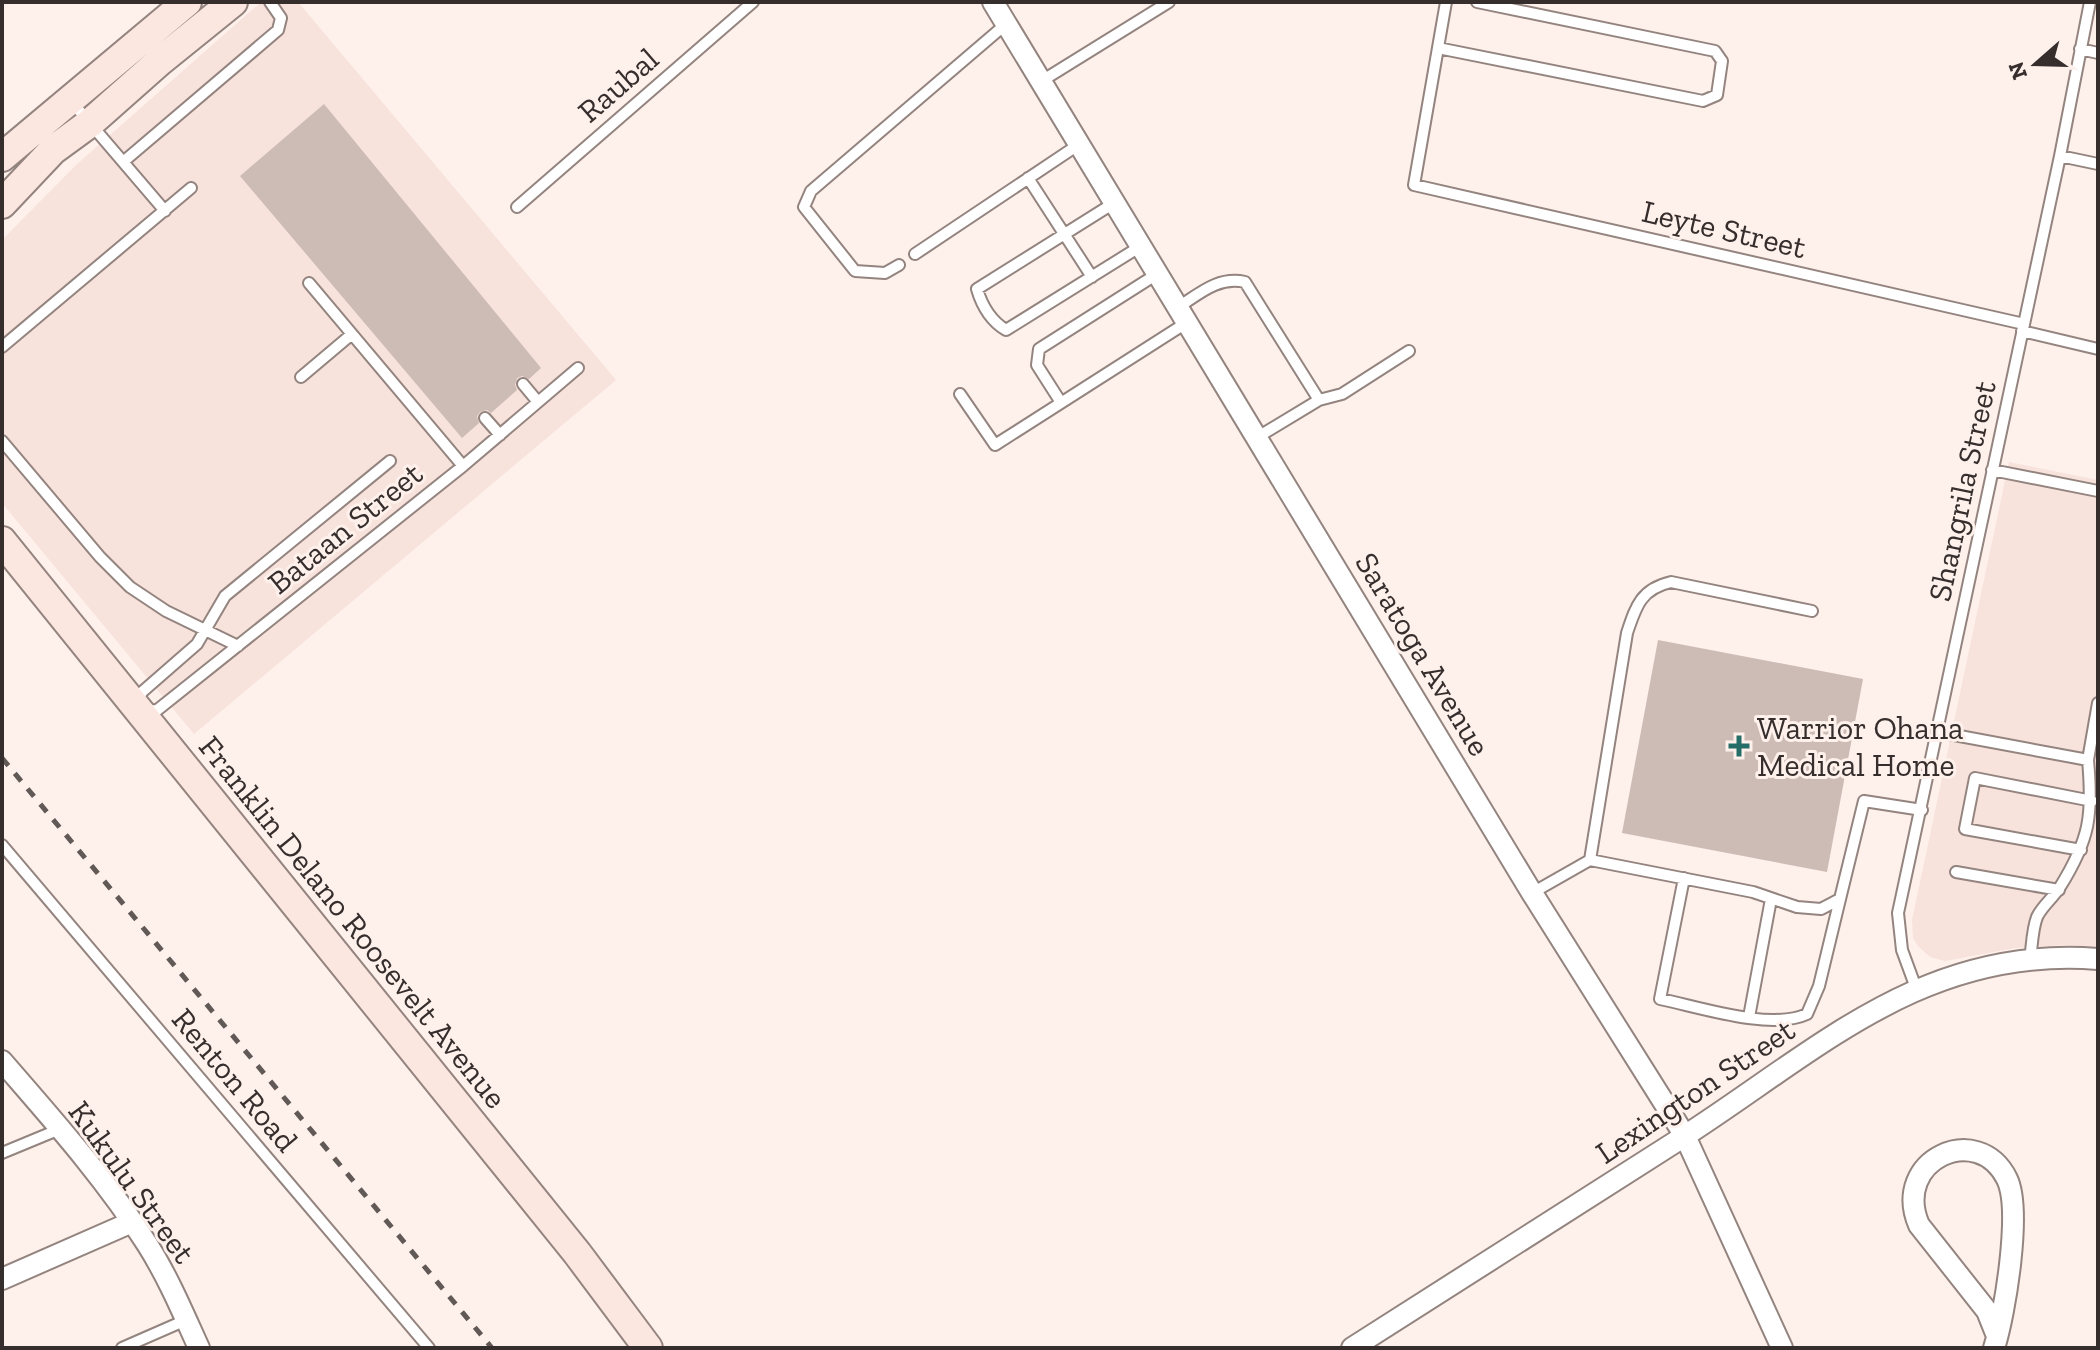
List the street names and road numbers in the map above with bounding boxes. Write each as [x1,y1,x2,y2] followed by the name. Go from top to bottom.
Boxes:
[570,40,666,130] street label: Raubal
[1638,192,1810,266] street label: Leyte Street
[1920,377,2004,605] street label: Shangrila Street
[260,454,430,602] street label: Bataan Street
[1347,545,1499,763] street label: Saratoga Avenue
[191,728,515,1116] street label: Franklin Delano Roosevelt Avenue
[164,1001,306,1160] street label: Renton Road
[1588,1010,1802,1172] street label: Lexington Street
[61,1094,204,1270] street label: Kukulu Street

